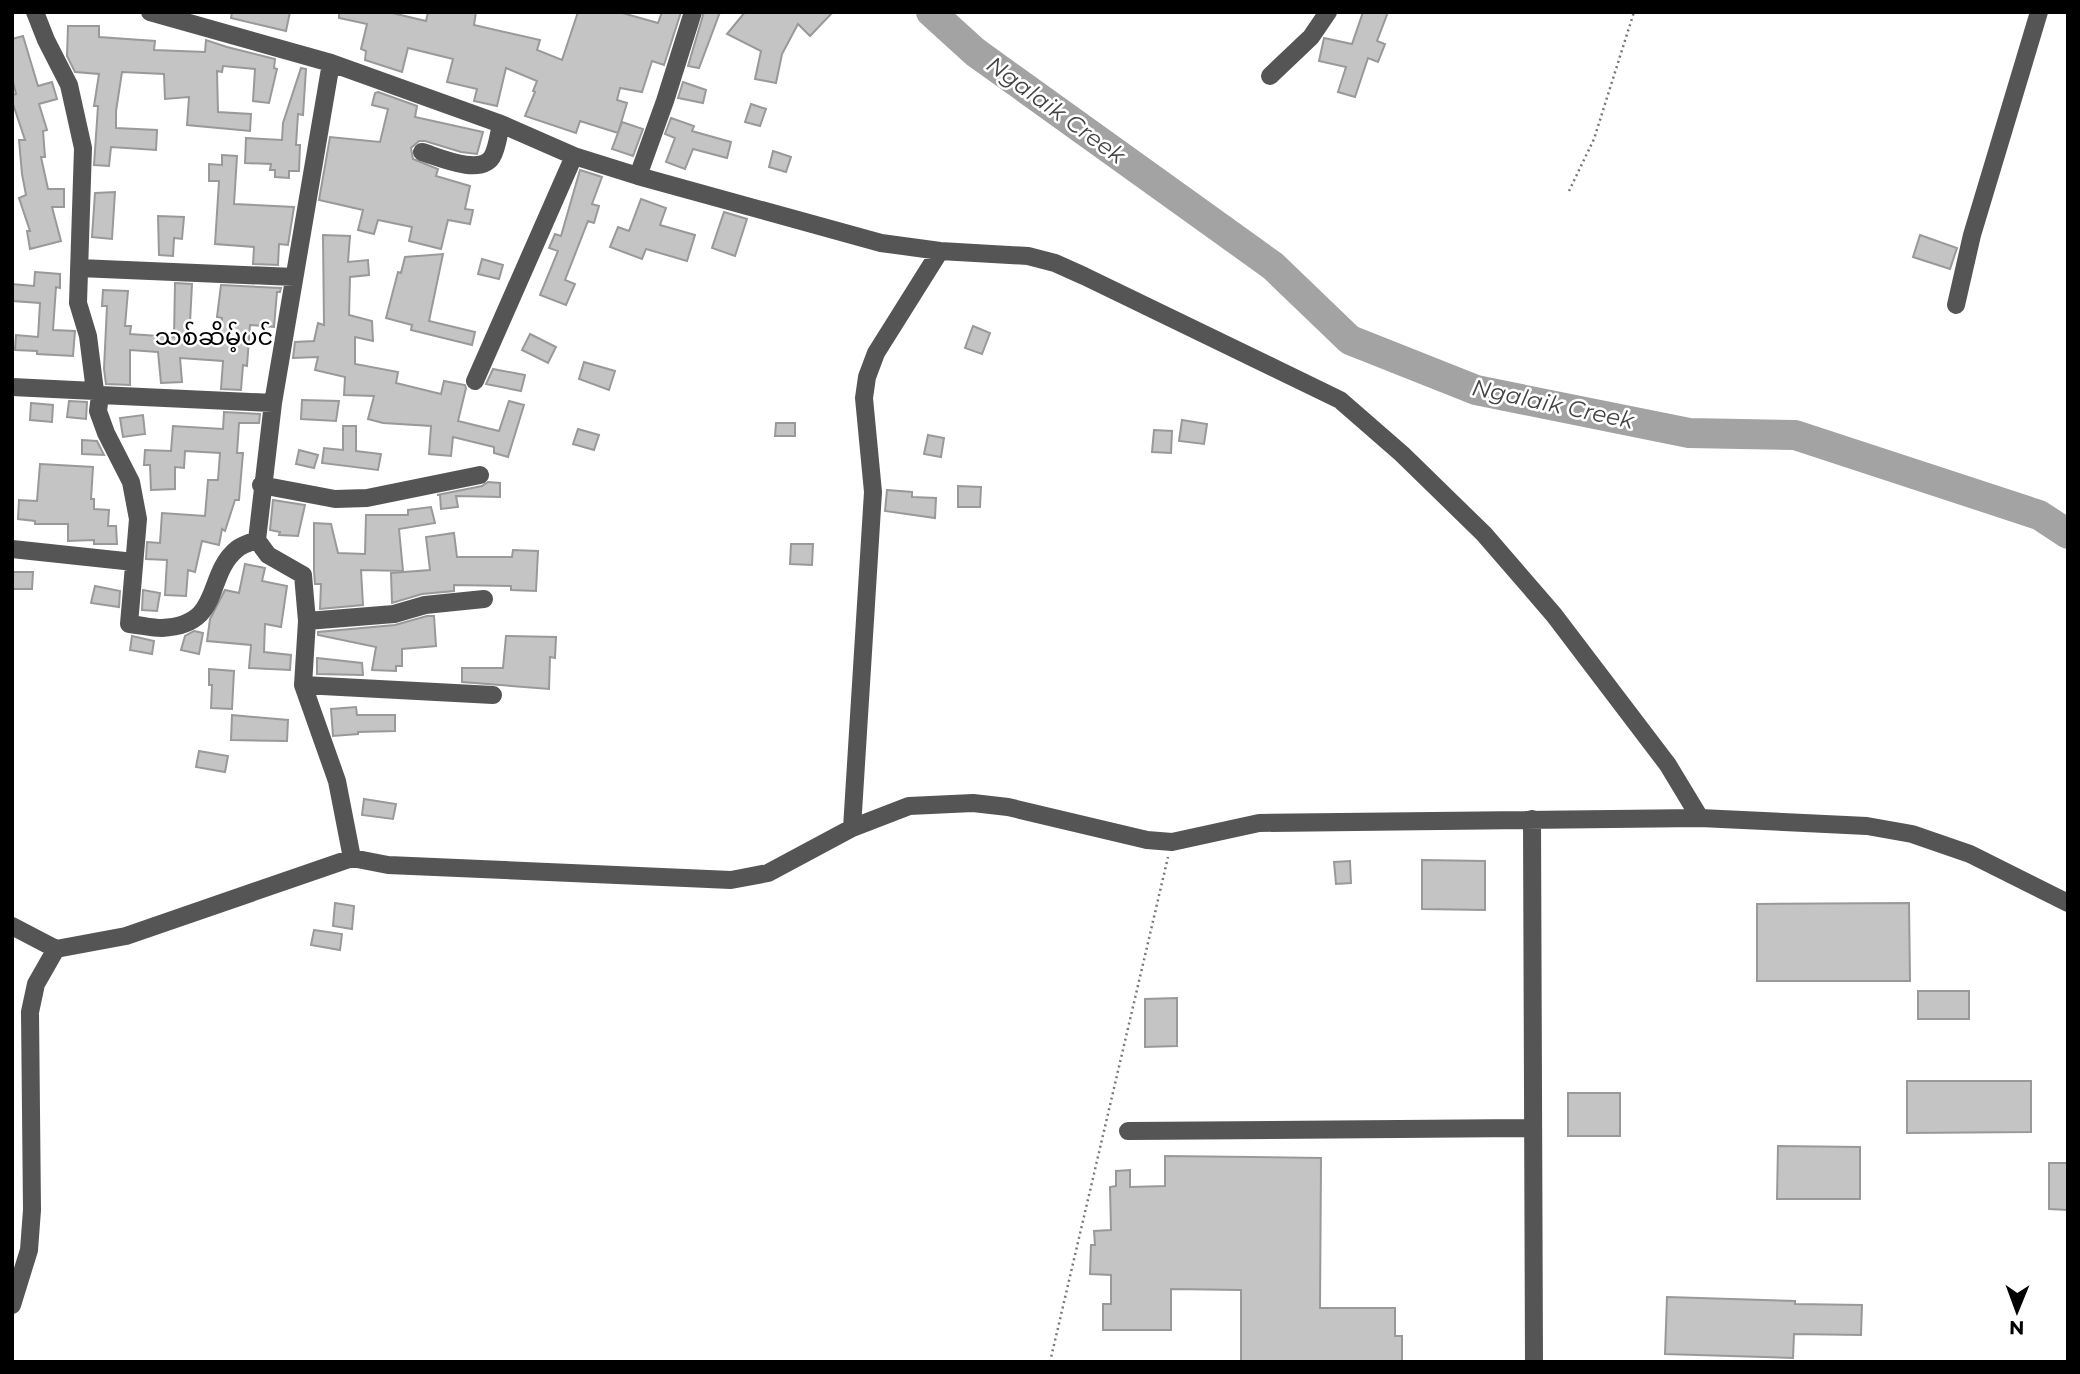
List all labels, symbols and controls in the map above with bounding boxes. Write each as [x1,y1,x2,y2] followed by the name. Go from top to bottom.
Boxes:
[981,50,1132,170] water label: Ngalaik Creek
[155,321,273,353] district label: သစ်ဆိမ့်ပင်
[1470,373,1638,435] water label: Ngalaik Creek
[1982,1276,2052,1346] north arrow
[2009,1316,2025,1339] text: N

